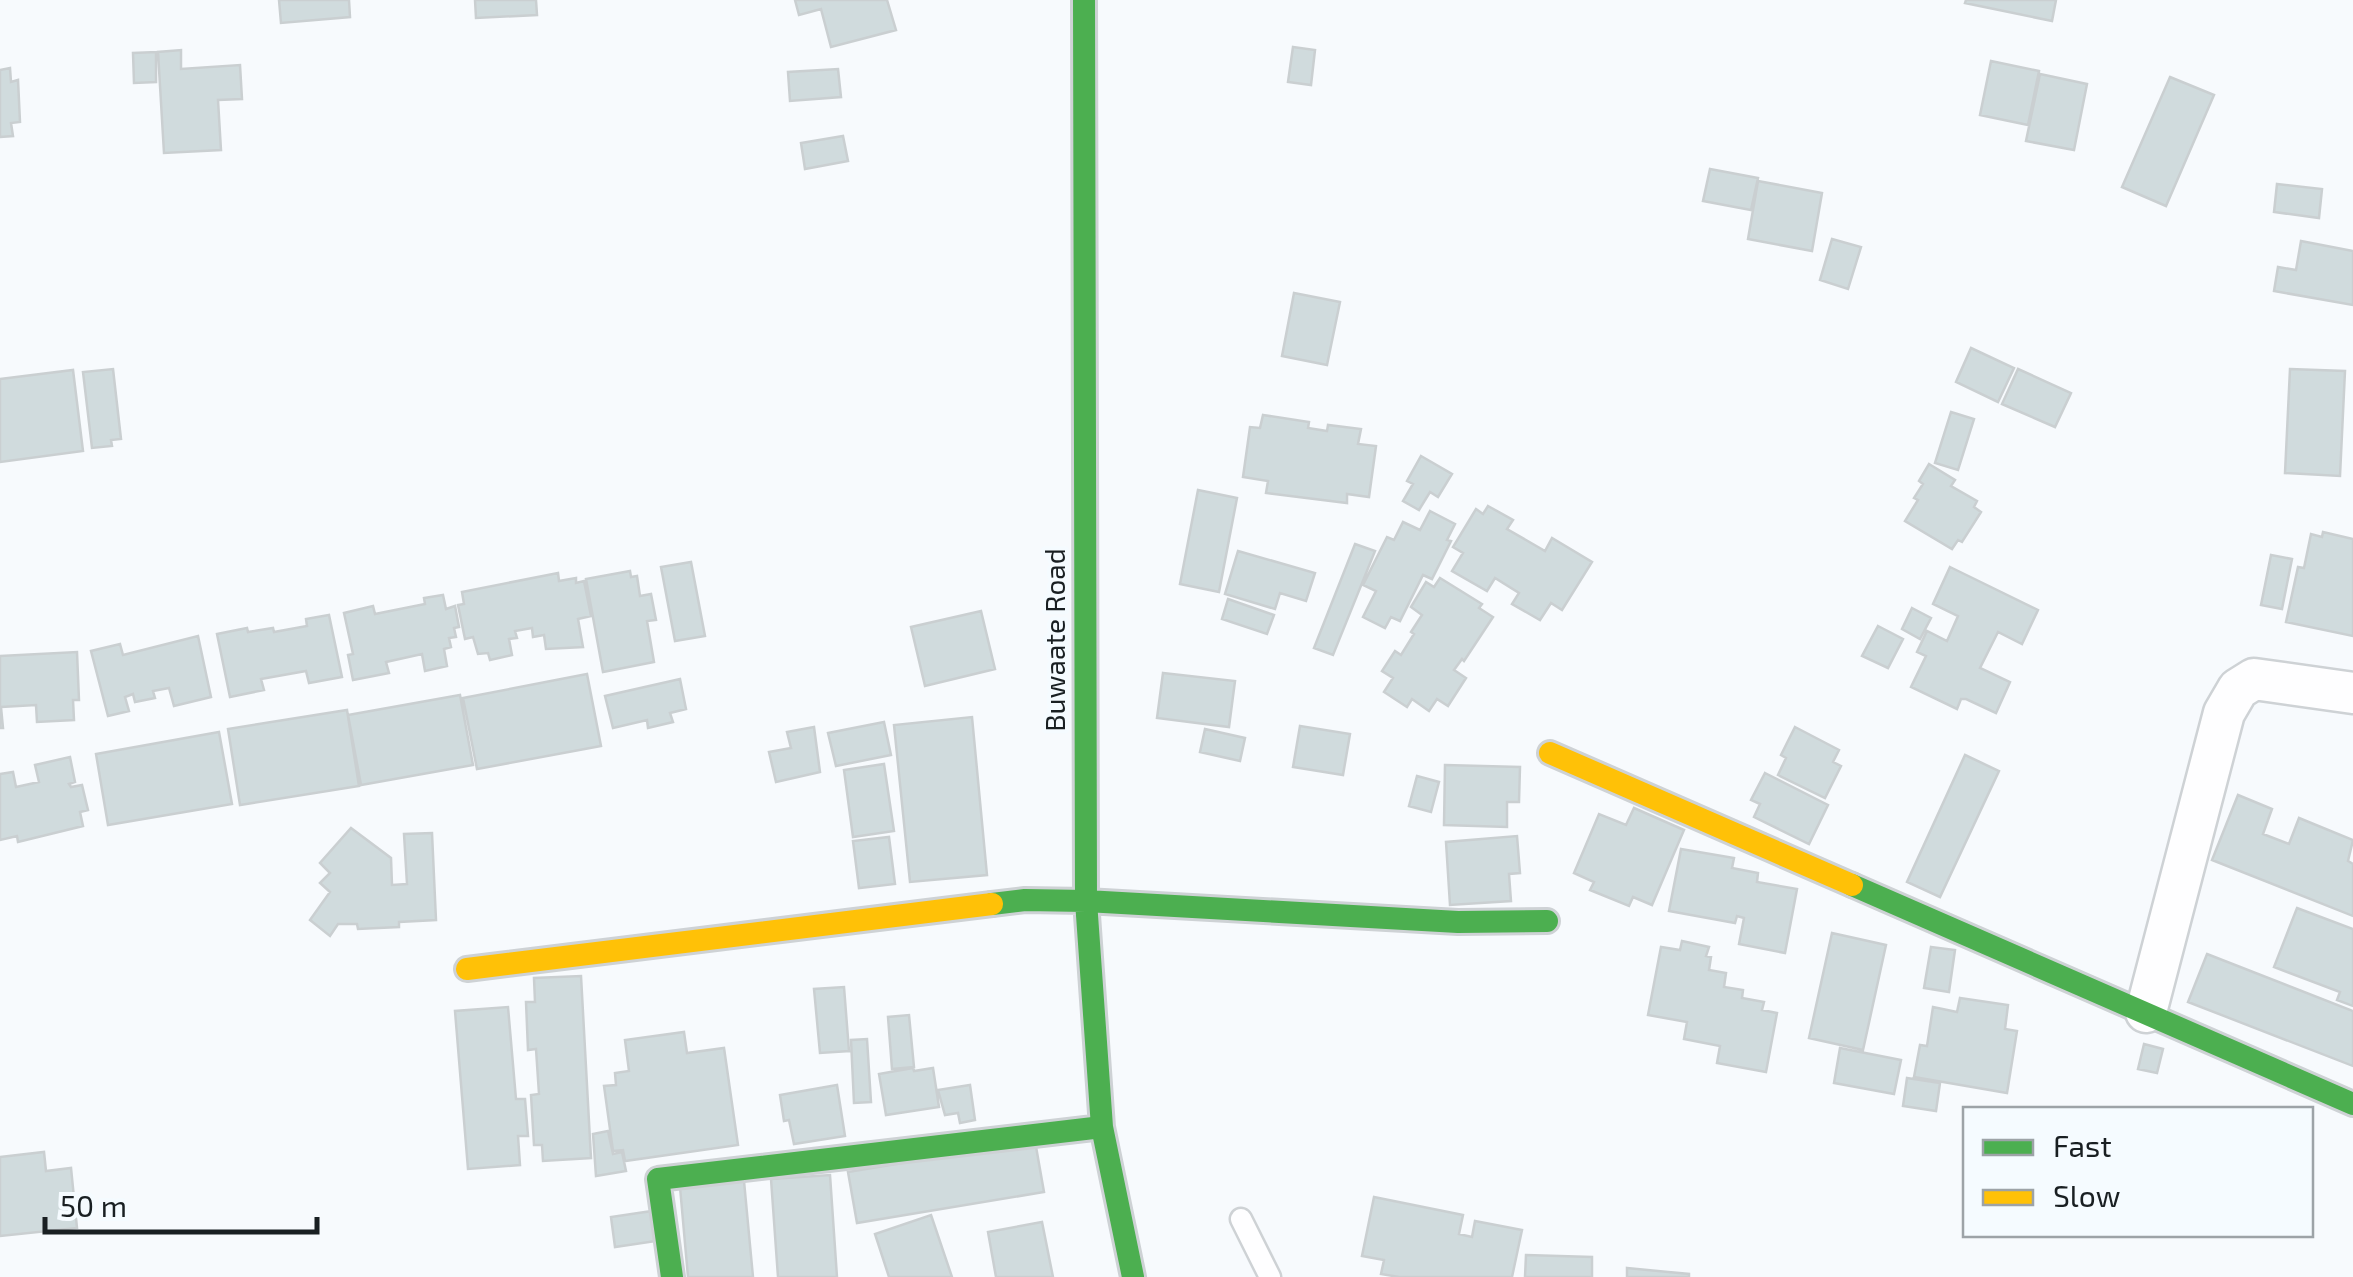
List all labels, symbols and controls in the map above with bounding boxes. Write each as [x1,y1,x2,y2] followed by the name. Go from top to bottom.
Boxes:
[1037,548,1071,732] street label: Buwaate Road
[1963,1107,2313,1237] legend
[2053,1127,2112,1163] text: Fast
[45,1172,318,1234] scale bar
[2053,1177,2120,1213] text: Slow
[60,1187,127,1223] text: 50 m

